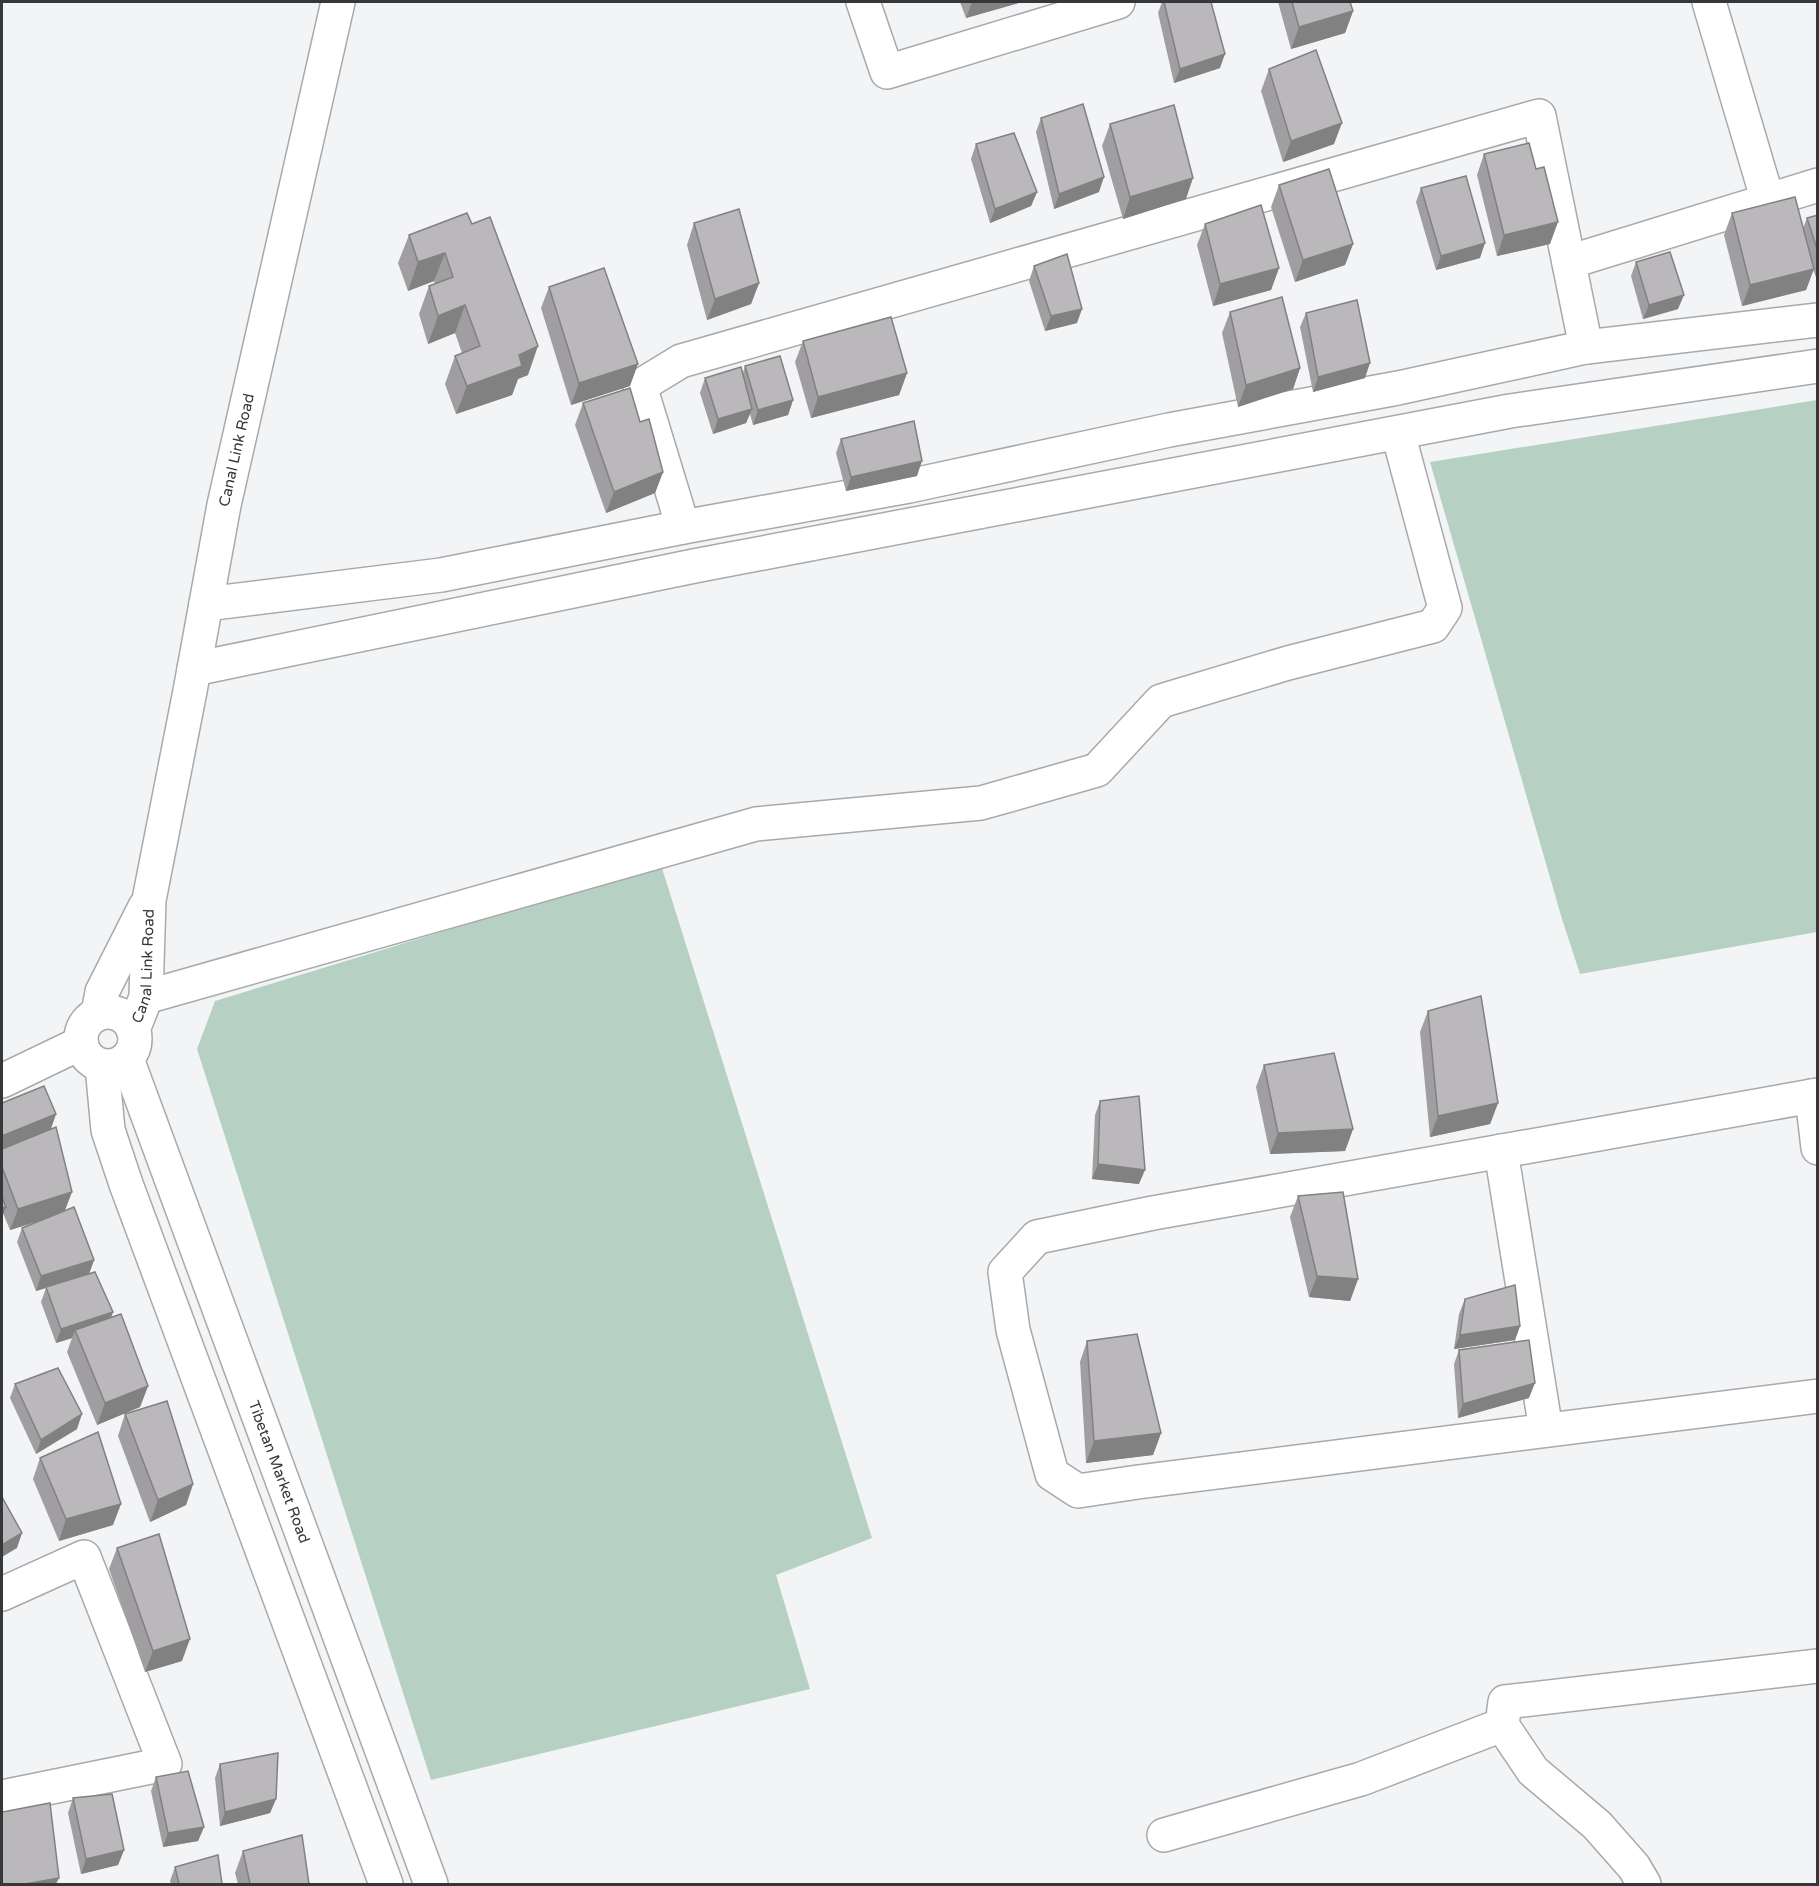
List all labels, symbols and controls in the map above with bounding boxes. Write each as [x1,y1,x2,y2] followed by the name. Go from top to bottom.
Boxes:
[215,392,258,508] street label: Canal Link Road
[128,909,158,1026] street label: Canal Link Road
[245,1398,314,1546] street label: Tibetan Market Road

